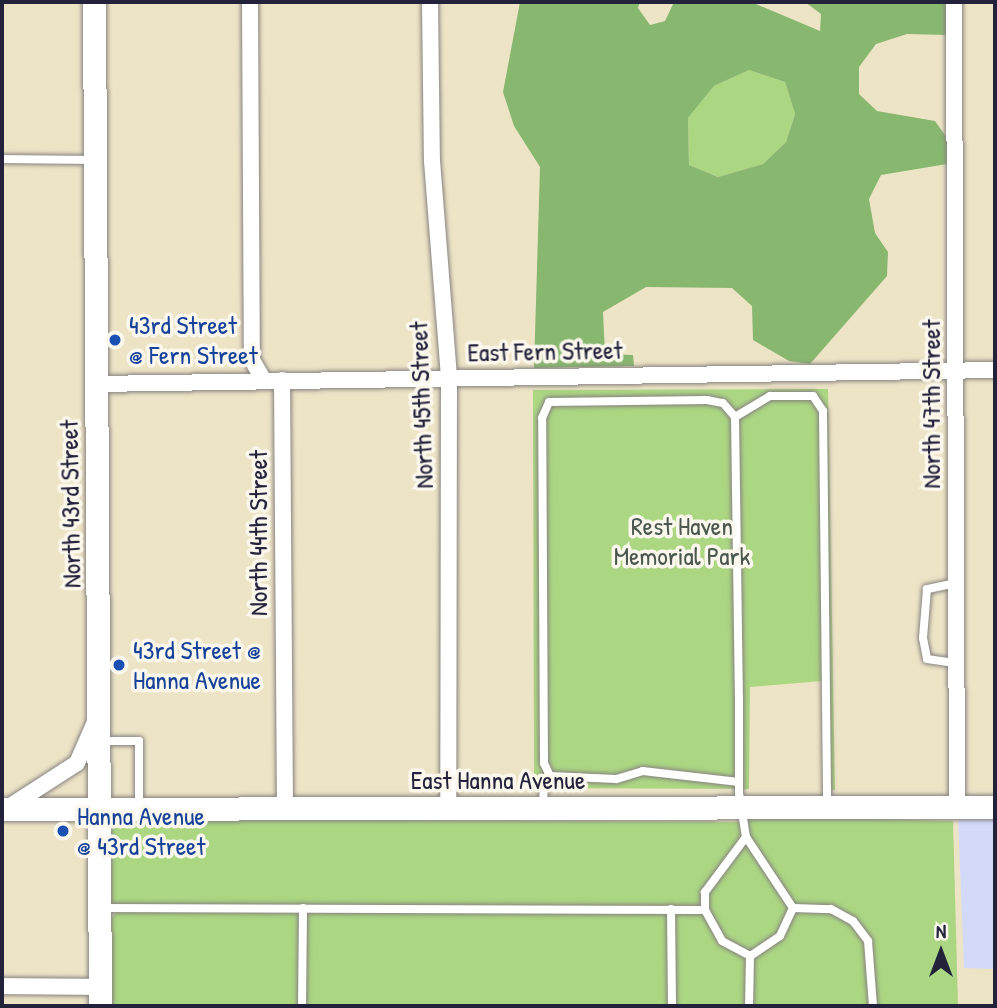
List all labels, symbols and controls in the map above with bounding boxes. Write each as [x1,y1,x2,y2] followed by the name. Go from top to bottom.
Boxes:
[129,309,258,370] place label: 43rd Street @ Fern Street
[915,319,947,489] street label: North 47th Street
[402,321,440,489] street label: North 45th Street
[107,332,123,348] marker: 43rd Street @ Fern Street
[467,334,623,368] street label: East Fern Street
[53,420,87,588] street label: North 43rd Street
[242,450,274,616] street label: North 44th Street
[614,510,750,572] park label: Rest Haven Memorial Park
[133,634,261,696] place label: 43rd Street @ Hanna Avenue
[111,657,127,673] marker: 43rd Street @ Hanna Avenue
[411,764,585,796] street label: East Hanna Avenue
[77,800,205,862] place label: Hanna Avenue @ 43rd Street
[55,823,71,839] marker: Hanna Avenue @ 43rd Street
[906,917,976,987] north arrow
[936,918,946,944] text: N

